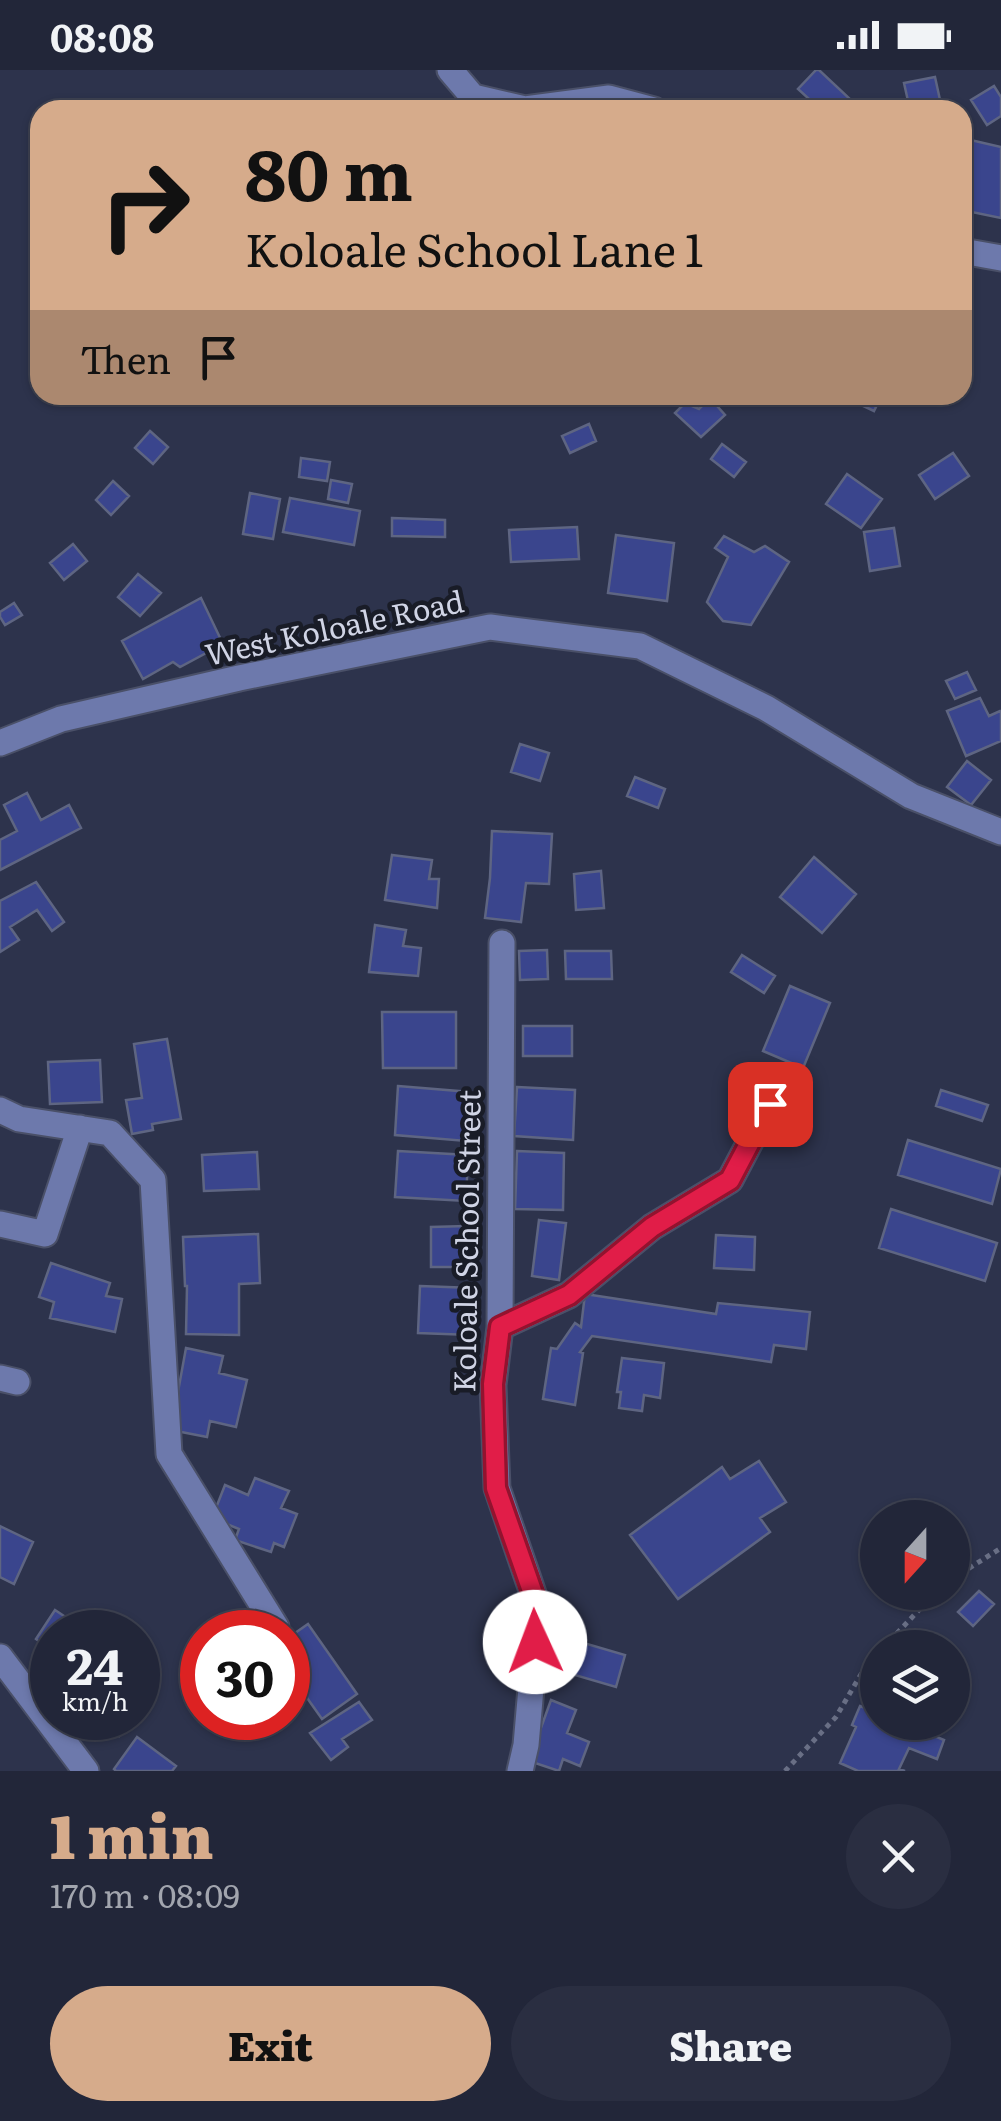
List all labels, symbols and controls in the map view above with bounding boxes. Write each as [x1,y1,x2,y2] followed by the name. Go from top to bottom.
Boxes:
[50,7,154,64] text: 08:08
[245,119,413,223] text: 80 m
[80,140,210,270] icon: right
[245,214,703,281] text: Koloale School Lane 1
[80,329,171,386] text: Then
[191,330,246,385] icon: arrive
[201,577,467,675] street label: West Koloale Road
[728,1062,813,1147] pin
[743,1077,798,1132] icon: arrive
[440,1089,490,1393] street label: Koloale School Street
[860,1500,970,1610] north arrow
[860,1500,970,1740] map controls
[483,1590,587,1694] position arrow
[180,1610,310,1740] speed limit sign: 30
[66,1626,123,1700] text: 24
[860,1630,970,1740] button: layers
[62,1682,128,1719] text: km/h
[50,1788,214,1877] text: 1 min
[846,1804,951,1909] button: close
[50,1870,240,1918] text: 170 m · 08:09
[50,1986,491,2101] button: Exit
[511,1986,951,2101] button: Share

